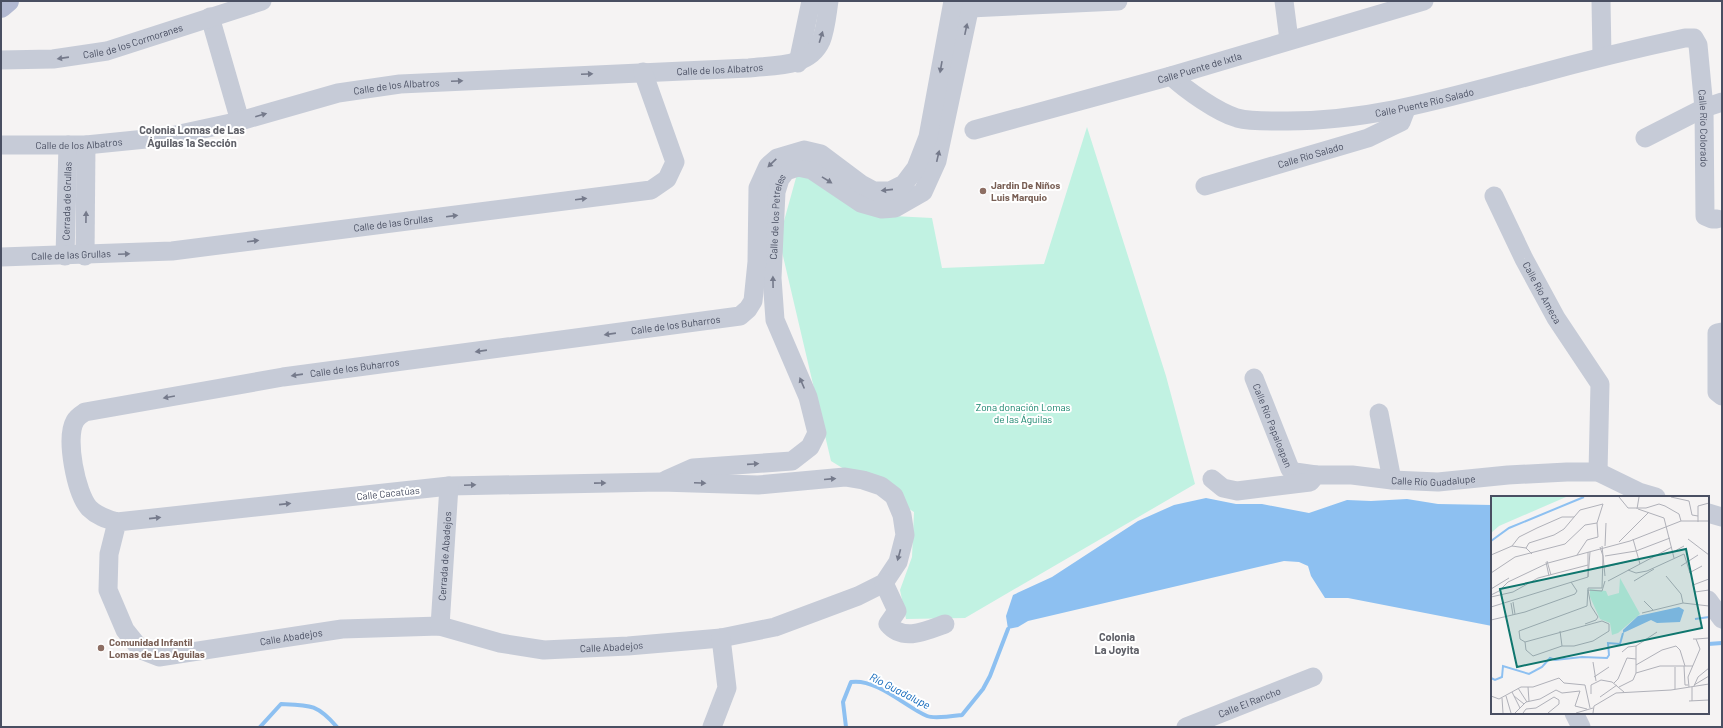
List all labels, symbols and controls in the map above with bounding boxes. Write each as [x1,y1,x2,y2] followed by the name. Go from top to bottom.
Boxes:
[82,21,184,60] street label: Calle de los Cormoranes
[963,23,969,35] one-way arrow
[818,30,824,42] one-way arrow
[1156,49,1243,85] street label: Calle Puente de Ixtla
[57,55,69,61] one-way arrow
[676,61,764,77] street label: Calle de los Albatros
[938,61,944,73] one-way arrow
[581,71,593,78] one-way arrow
[352,76,440,97] street label: Calle de los Albatros
[451,77,463,84] one-way arrow
[1374,85,1475,119] street label: Calle Puente Río Salado
[1696,89,1711,167] street label: Calle Río Colorado
[255,112,267,118] one-way arrow
[139,123,245,149] district label: Colonia Lomas de Las Águilas 1a Sección
[36,135,123,151] street label: Calle de los Albatros
[1276,140,1345,170] street label: Calle Río Salado
[935,150,941,162] one-way arrow
[767,158,777,168] one-way arrow
[59,161,74,241] street label: Cerrada de Grullas
[767,171,788,260] street label: Calle de los Petreles
[822,176,832,184] one-way arrow
[991,179,1060,203] place label: Jardin De Niños Luis Marquio
[978,186,988,196] marker: Jardin De Niños Luis Marquio
[880,187,893,194] one-way arrow
[574,196,587,202] one-way arrow
[82,211,89,223] one-way arrow
[353,212,434,234] street label: Calle de las Grullas
[446,213,458,219] one-way arrow
[247,238,259,244] one-way arrow
[31,247,111,262] street label: Calle de las Grullas
[118,250,130,257] one-way arrow
[1521,260,1564,326] street label: Calle Río Ameca
[770,275,776,288] one-way arrow
[630,313,721,336] street label: Calle de los Buharros
[604,331,616,337] one-way arrow
[475,348,488,354] one-way arrow
[309,356,400,379] street label: Calle de los Buharros
[291,372,303,378] one-way arrow
[799,378,805,389] one-way arrow
[1251,382,1295,469] street label: Calle Río Papaloapan
[163,394,175,400] one-way arrow
[976,401,1071,425] park label: Zona donación Lomas de las Águilas
[747,460,759,467] one-way arrow
[1391,472,1476,488] street label: Calle Río Guadalupe
[824,475,836,482] one-way arrow
[594,480,607,486] one-way arrow
[694,480,706,487] one-way arrow
[464,482,477,488] one-way arrow
[356,484,420,502] street label: Calle Cacatúas
[1491,496,1709,714] inset map
[279,501,291,507] one-way arrow
[436,511,453,601] street label: Cerrada de Abadejos
[149,515,161,521] one-way arrow
[896,549,902,561] one-way arrow
[259,626,323,648] street label: Calle Abadejos
[1095,630,1140,656] district label: Colonia La Joyita
[109,636,205,660] place label: Comunidad Infantil Lomas de Las Aguilas
[580,639,644,654] street label: Calle Abadejos
[96,643,106,653] marker: Comunidad Infantil Lomas de Las Aguilas
[868,670,933,711] water label: Río Guadalupe
[1216,684,1282,720] street label: Calle El Rancho

